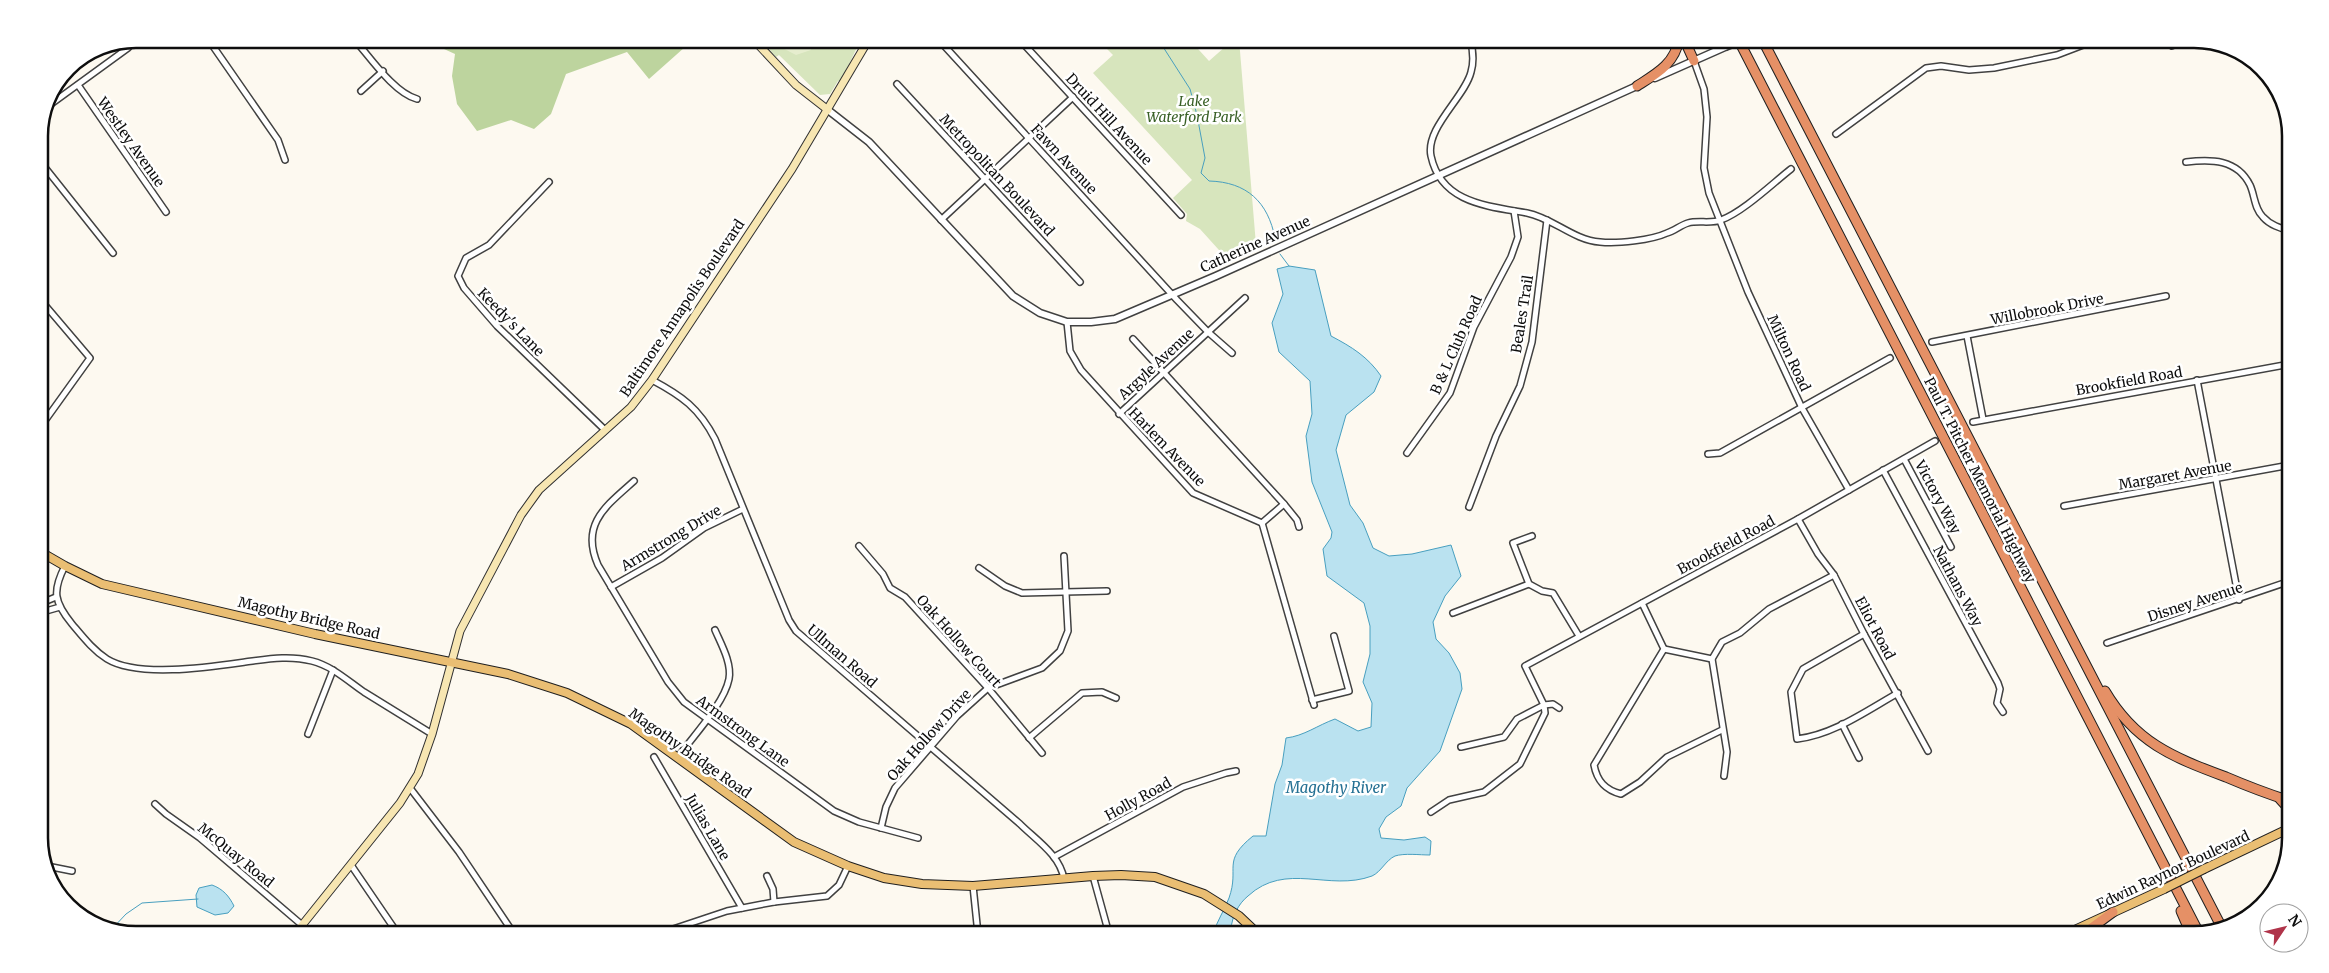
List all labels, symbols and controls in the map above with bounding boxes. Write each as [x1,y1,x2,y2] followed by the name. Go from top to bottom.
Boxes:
[1062,69,1156,169] street label: Druid Hill Avenue
[1146,92,1242,126] park label: Lake Waterford Park
[93,93,169,190] street label: Westley Avenue
[936,110,1059,240] street label: Metropolitan Boulevard
[1027,120,1101,198] street label: Fawn Avenue
[1197,212,1313,276] street label: Catherine Avenue
[616,215,749,400] street label: Baltimore Annapolis Boulevard
[1507,273,1537,354] street label: Beales Trail
[474,284,548,360] street label: Keedy's Lane
[1988,289,2105,329] street label: Willobrook Drive
[1426,292,1486,397] street label: B & L Club Road
[1763,312,1815,395] street label: Milton Road
[1114,324,1197,404] street label: Argyle Avenue
[2074,363,2184,399] street label: Brookfield Road
[1920,374,2040,587] street label: Paul T. Pitcher Memorial Highway
[1125,404,1209,490] street label: Harlem Avenue
[1911,456,1965,538] street label: Victory Way
[2117,456,2233,494] street label: Margaret Avenue
[617,501,724,576] street label: Armstrong Drive
[1674,511,1778,578] street label: Brookfield Road
[1929,543,1987,630] street label: Nathans Way
[2145,578,2245,626] street label: Disney Avenue
[913,591,1006,691] street label: Oak Hollow Court
[236,593,382,643] street label: Magothy Bridge Road
[1851,593,1899,663] street label: Eliot Road
[803,621,881,692] street label: Ullman Road
[883,685,975,785] street label: Oak Hollow Drive
[692,691,793,771] street label: Armstrong Lane
[625,704,755,802] street label: Magothy Bridge Road
[1102,773,1175,825] street label: Holly Road
[1285,778,1387,797] water label: Magothy River
[681,790,734,863] street label: Julias Lane
[194,819,278,892] street label: McQuay Road
[2094,826,2253,913] street label: Edwin Raynor Boulevard
[2259,903,2309,953] north arrow
[2284,911,2305,930] text: N

